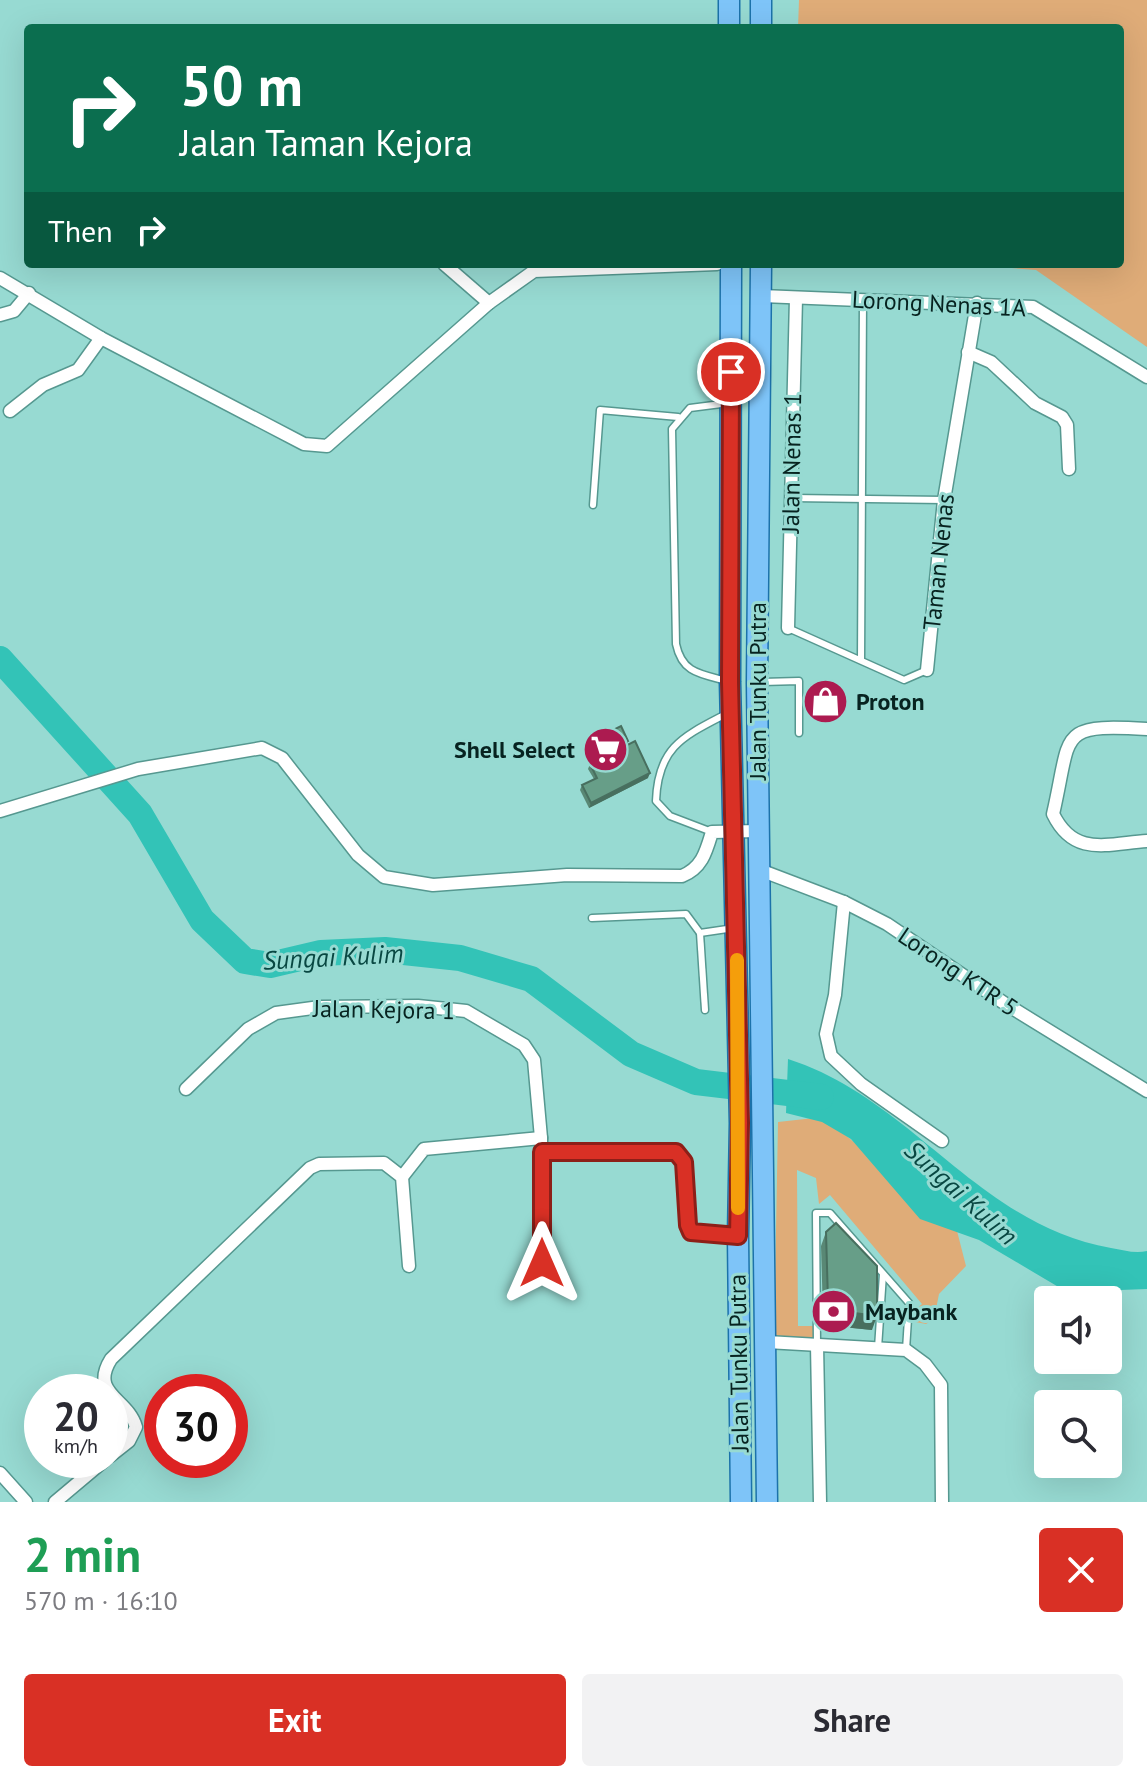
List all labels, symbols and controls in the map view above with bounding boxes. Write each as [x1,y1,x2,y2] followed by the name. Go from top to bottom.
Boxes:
[180,49,303,121] text: 50 m
[48,56,152,160] icon: right
[180,119,473,166] text: Jalan Taman Kejora
[129,208,173,252] icon: right
[48,211,113,250] text: Then
[851,283,1027,324] street label: Lorong Nenas 1A
[697,338,765,406] pin
[709,350,753,394] icon: arrive
[775,393,808,534] street label: Jalan Nenas 1
[916,492,961,632] street label: Taman Nenas
[742,602,773,781] street label: Jalan Tunku Putra
[801,678,849,726] shop icon: Proton
[856,686,925,717] place label: Proton
[582,726,630,774] supermarket icon: Shell Select
[454,734,576,765] place label: Shell Select
[892,920,1024,1023] street label: Lorong KTR 5
[262,936,404,977] water label: Sungai Kulim
[312,993,455,1026] street label: Jalan Kejora 1
[898,1133,1025,1252] water label: Sungai Kulim
[500,1221,584,1305] position arrow
[721,1274,756,1453] street label: Jalan Tunku Putra
[1034,1286,1122,1478] map controls
[1034,1286,1122,1374] button: sound
[810,1288,858,1336] bank icon: Maybank
[865,1296,957,1327] place label: Maybank
[144,1374,248,1478] speed limit sign: 30
[53,1390,99,1442] text: 20
[1034,1390,1122,1478] button: search
[54,1433,98,1459] text: km/h
[24,1523,141,1585] text: 2 min
[1039,1528,1123,1612] button: close
[24,1584,178,1617] text: 570 m · 16:10
[24,1674,566,1766] button: Exit
[582,1674,1123,1766] button: Share

